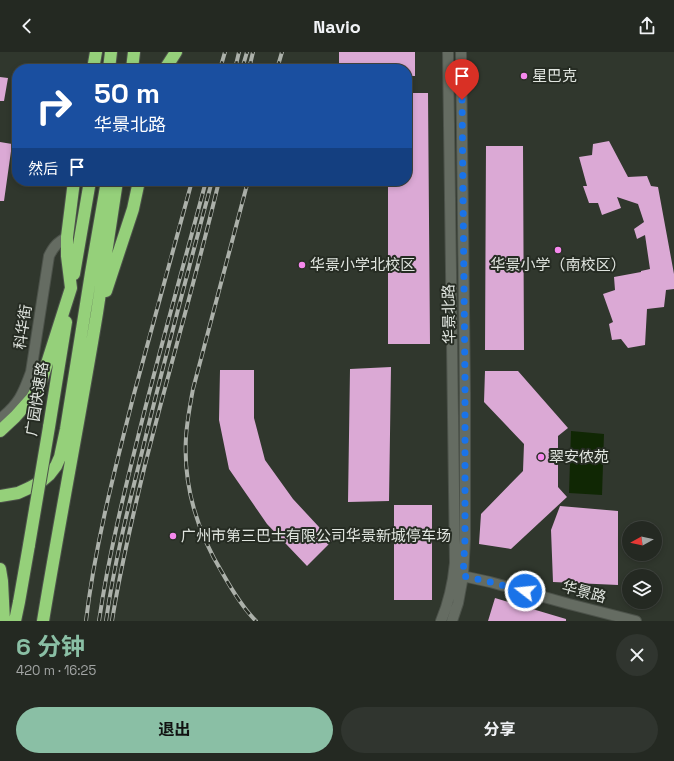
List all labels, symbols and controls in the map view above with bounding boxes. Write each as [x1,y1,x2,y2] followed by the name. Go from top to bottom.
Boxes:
[16,15,38,37] icon: back
[313,15,361,38] text: Navio
[636,15,658,37] icon: share
[445,59,479,100] pin
[451,65,473,87] icon: arrive
[532,66,577,85] place label: 星巴克
[519,71,529,81] marker: 星巴克
[94,75,160,111] text: 50 m
[28,80,80,132] icon: right
[94,113,166,136] text: 华景北路
[66,156,88,178] icon: arrive
[28,159,58,178] text: 然后
[553,245,563,255] marker: 华景小学（南校区）
[310,255,415,274] place label: 华景小学北校区
[490,255,626,274] place label: 华景小学（南校区）
[297,260,307,270] marker: 华景小学北校区
[438,284,459,344] street label: 华景北路
[10,303,35,351] street label: 科华街
[21,360,52,437] street label: 广园快速路
[549,447,609,466] place label: 翠安侬苑
[536,452,546,462] marker: 翠安侬苑
[622,521,662,561] north arrow
[622,521,662,609] map controls
[181,526,451,545] place label: 广州市第三巴士有限公司华景新城停车场
[168,531,178,541] marker: 广州市第三巴士有限公司华景新城停车场
[622,569,662,609] button: layers
[504,570,546,612] position arrow
[560,577,608,607] street label: 华景路
[16,631,85,662] text: 6 分钟
[616,634,658,676] button: close
[16,662,96,679] text: 420 m · 16:25
[16,707,333,753] button: 退出
[341,707,658,753] button: 分享

